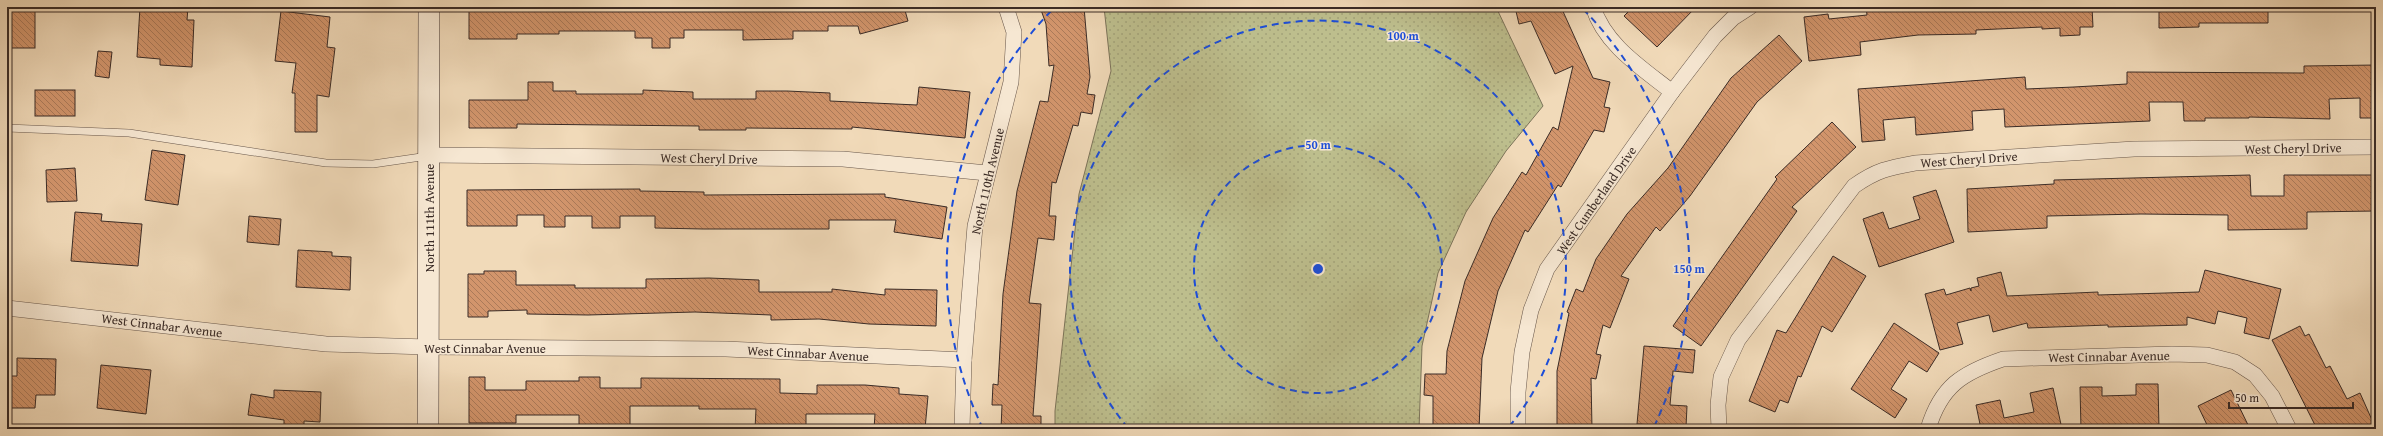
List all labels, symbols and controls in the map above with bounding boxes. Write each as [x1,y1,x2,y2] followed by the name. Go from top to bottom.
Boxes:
[1387,27,1420,44] text: 100 m
[966,126,1009,236] street label: North 110th Avenue
[1305,136,1331,153] text: 50 m
[2244,138,2342,159] street label: West Cheryl Drive
[1552,142,1641,258] street label: West Cumberland Drive
[1920,147,2018,172] street label: West Cheryl Drive
[660,148,758,169] street label: West Cheryl Drive
[420,164,439,272] street label: North 111th Avenue
[1673,260,1706,277] text: 150 m
[1311,262,1325,276] centre of rings
[100,309,224,342] street label: West Cinnabar Avenue
[424,339,546,358] street label: West Cinnabar Avenue
[747,341,869,366] street label: West Cinnabar Avenue
[2048,346,2170,367] street label: West Cinnabar Avenue
[2229,384,2353,410] scale bar
[2235,389,2259,406] text: 50 m

